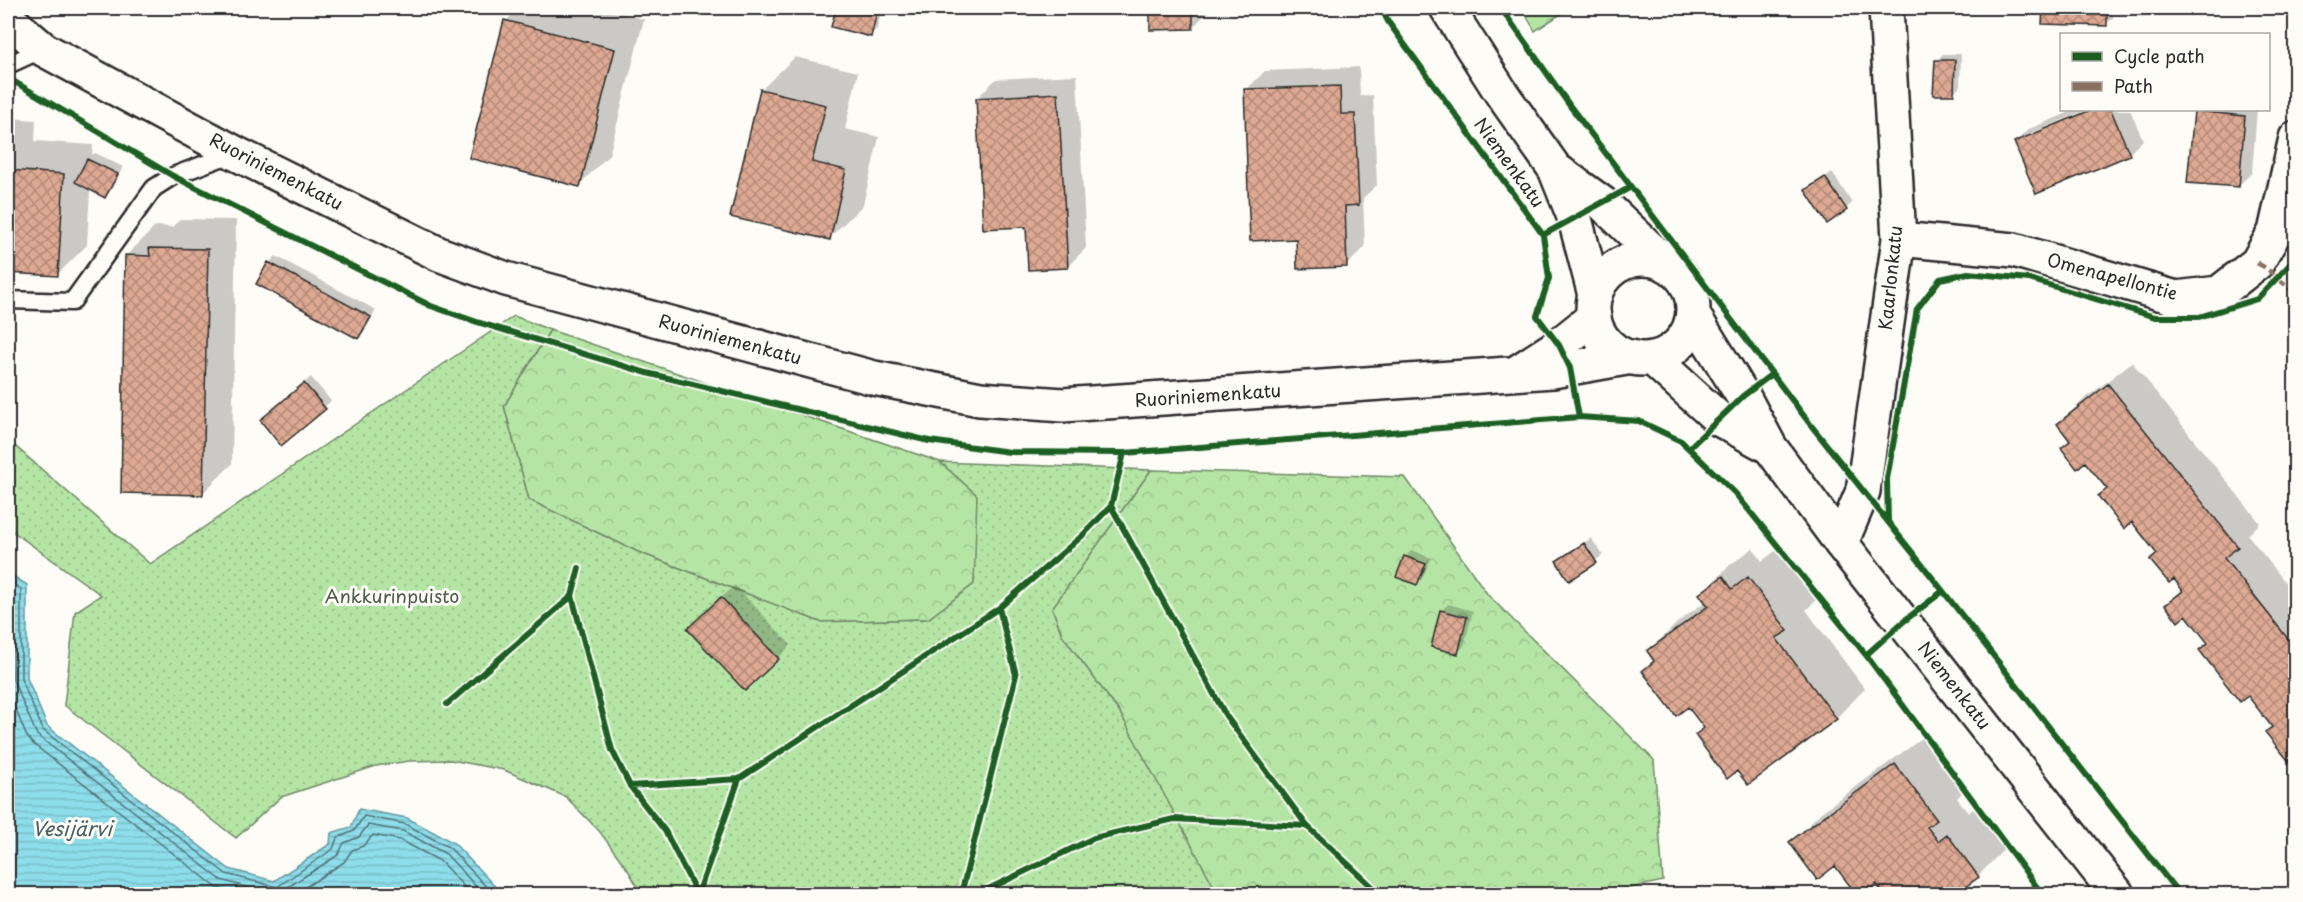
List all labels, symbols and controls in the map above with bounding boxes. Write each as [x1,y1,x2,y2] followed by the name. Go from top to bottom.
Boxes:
[2060,33,2270,111] legend
[2114,42,2205,69] text: Cycle path
[2114,72,2153,99] text: Path
[1468,112,1552,213] street label: Niemenkatu
[205,125,348,216] street label: Ruoriniemenkatu
[1871,224,1908,332] street label: Kaarlonkatu
[2044,245,2181,306] street label: Omenapellontie
[656,307,805,371] street label: Ruoriniemenkatu
[1134,376,1282,413] street label: Ruoriniemenkatu
[325,582,459,609] park label: Ankkurinpuisto
[1912,635,1998,735] street label: Niemenkatu
[32,813,115,843] water label: Vesijärvi

